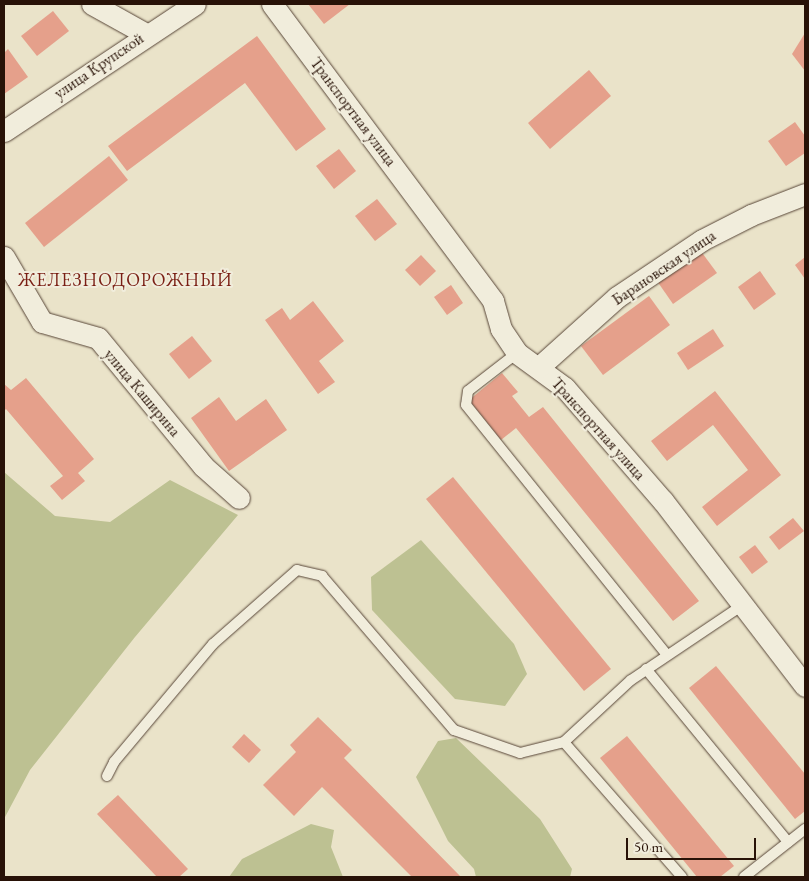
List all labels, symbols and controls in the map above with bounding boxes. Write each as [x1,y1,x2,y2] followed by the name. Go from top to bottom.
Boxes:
[50,29,148,103] street label: улица Крупской
[306,54,400,170] street label: Транспортная улица
[608,226,720,310] street label: Барановская улица
[16,269,234,291] district label: ЖЕЛЕЗНОДОРОЖНЫЙ
[100,345,184,441] street label: улица Каширина
[547,374,649,484] street label: Транспортная улица
[629,828,759,860] scale bar
[634,837,663,856] text: 50 m

